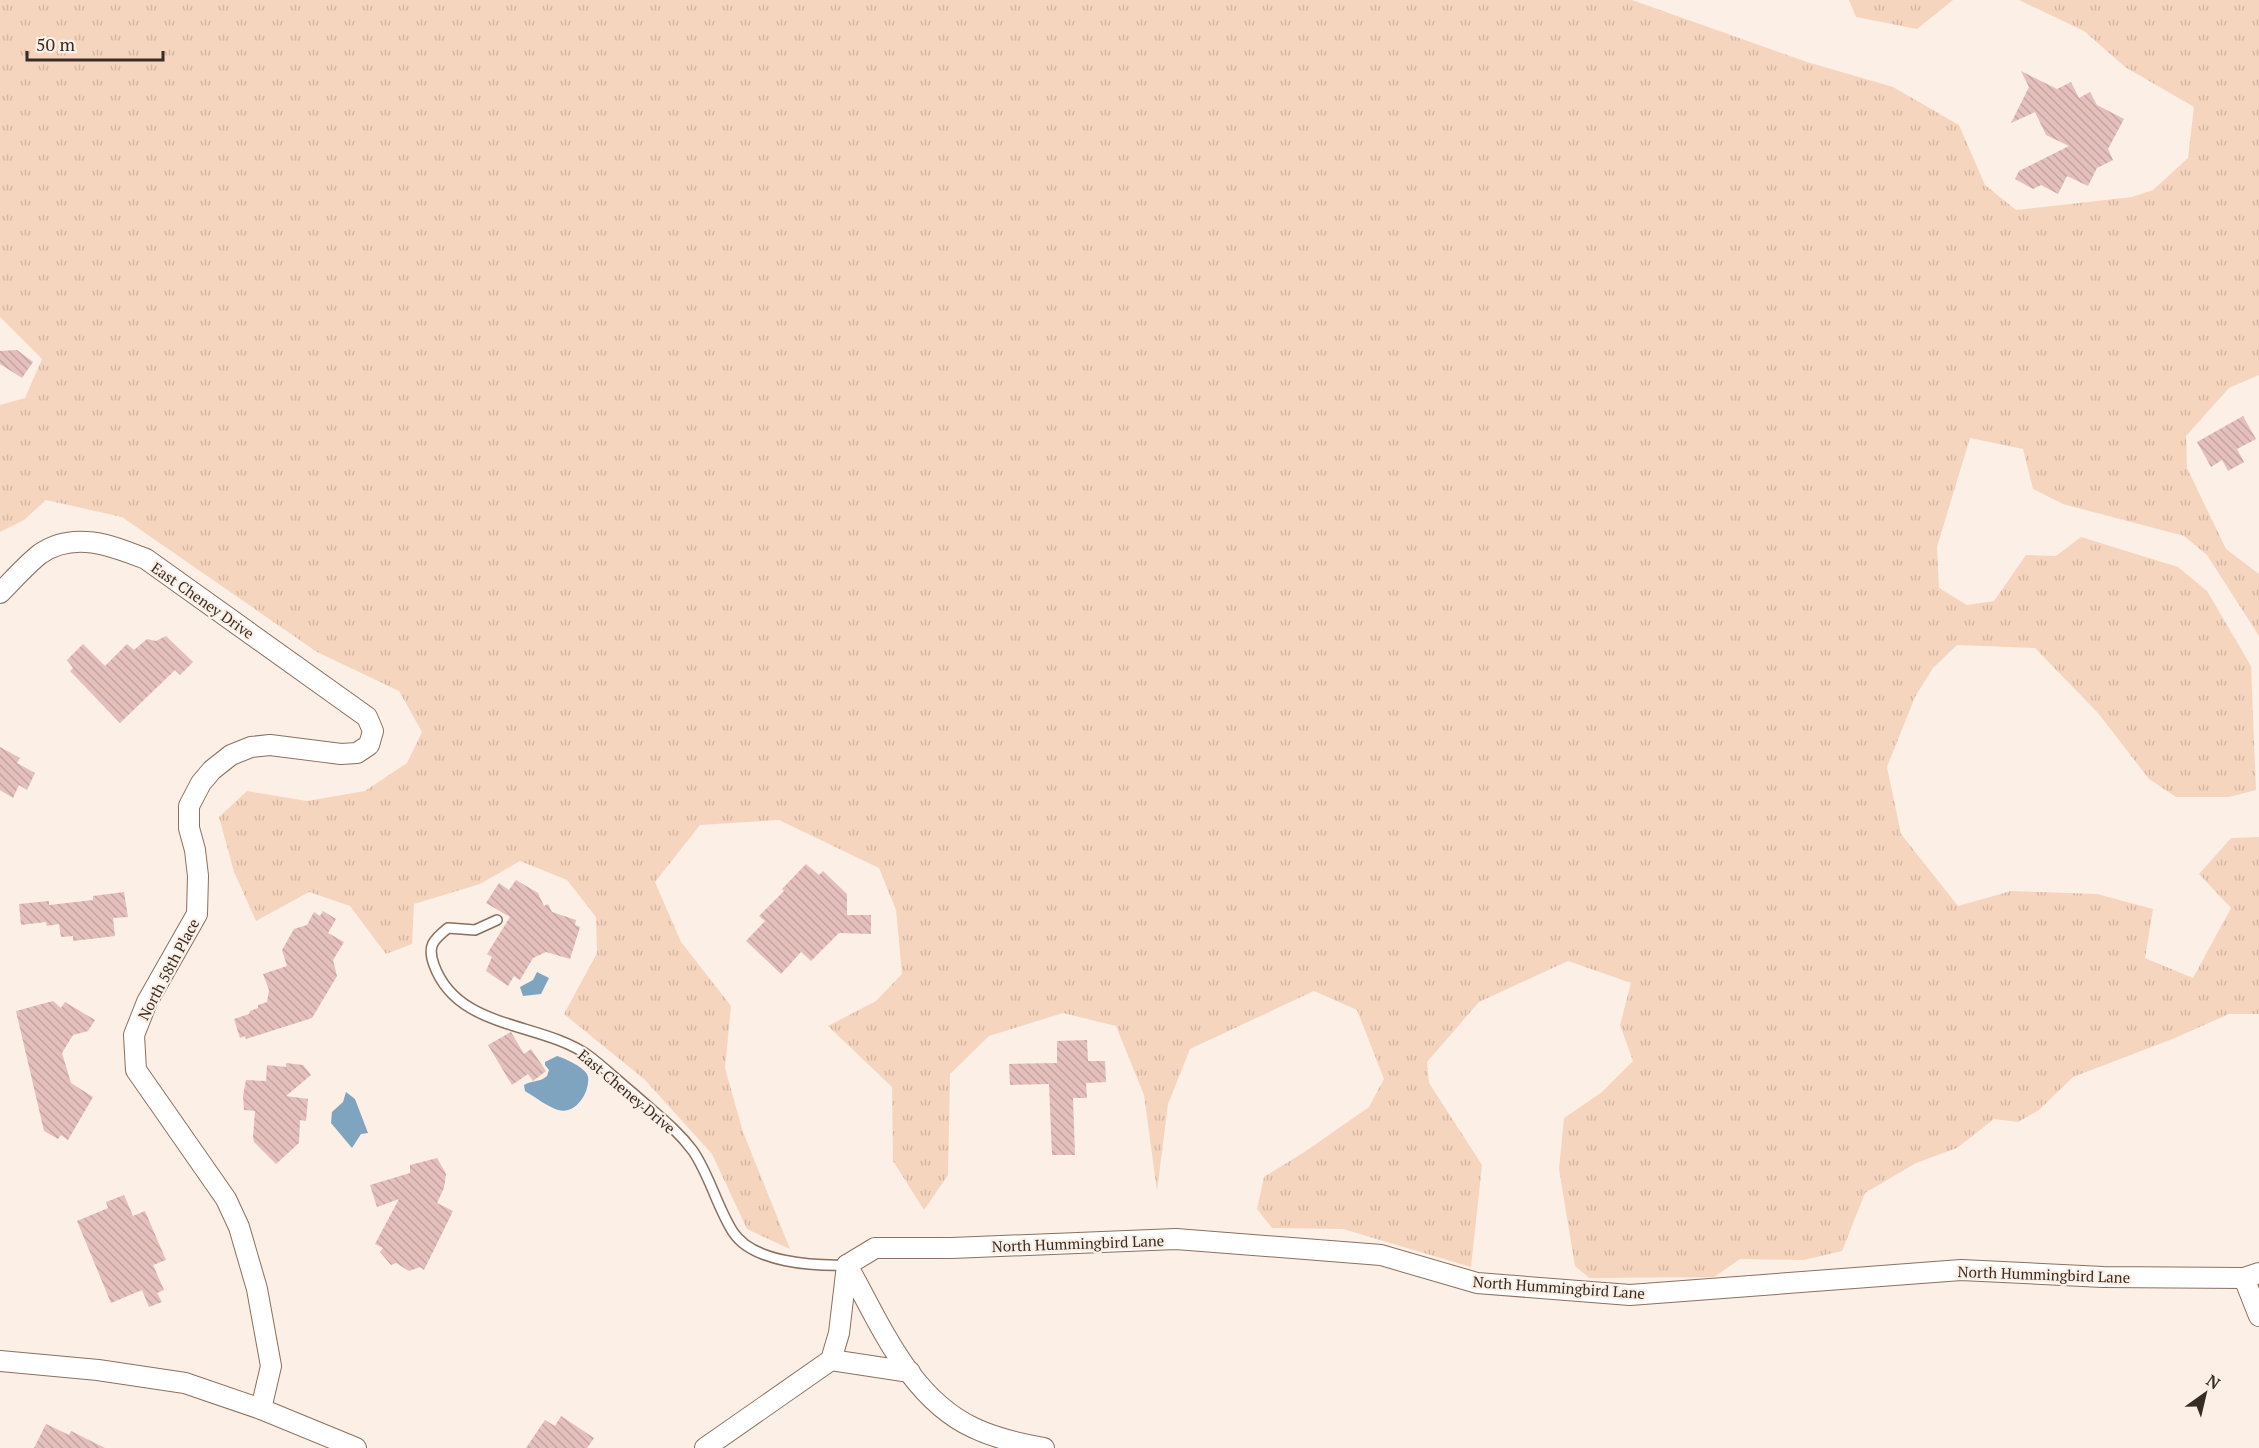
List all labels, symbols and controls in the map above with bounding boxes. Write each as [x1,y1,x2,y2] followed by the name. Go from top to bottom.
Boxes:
[27,24,164,62] scale bar
[36,32,76,56] text: 50 m
[148,557,258,643] street label: East Cheney Drive
[133,915,203,1023] street label: North 58th Place
[574,1044,680,1138] street label: East Cheney Drive
[991,1230,1165,1256] street label: North Hummingbird Lane
[1957,1261,2131,1287] street label: North Hummingbird Lane
[1472,1271,1646,1303] street label: North Hummingbird Lane
[2175,1364,2235,1424] north arrow
[2202,1369,2225,1394] text: N

